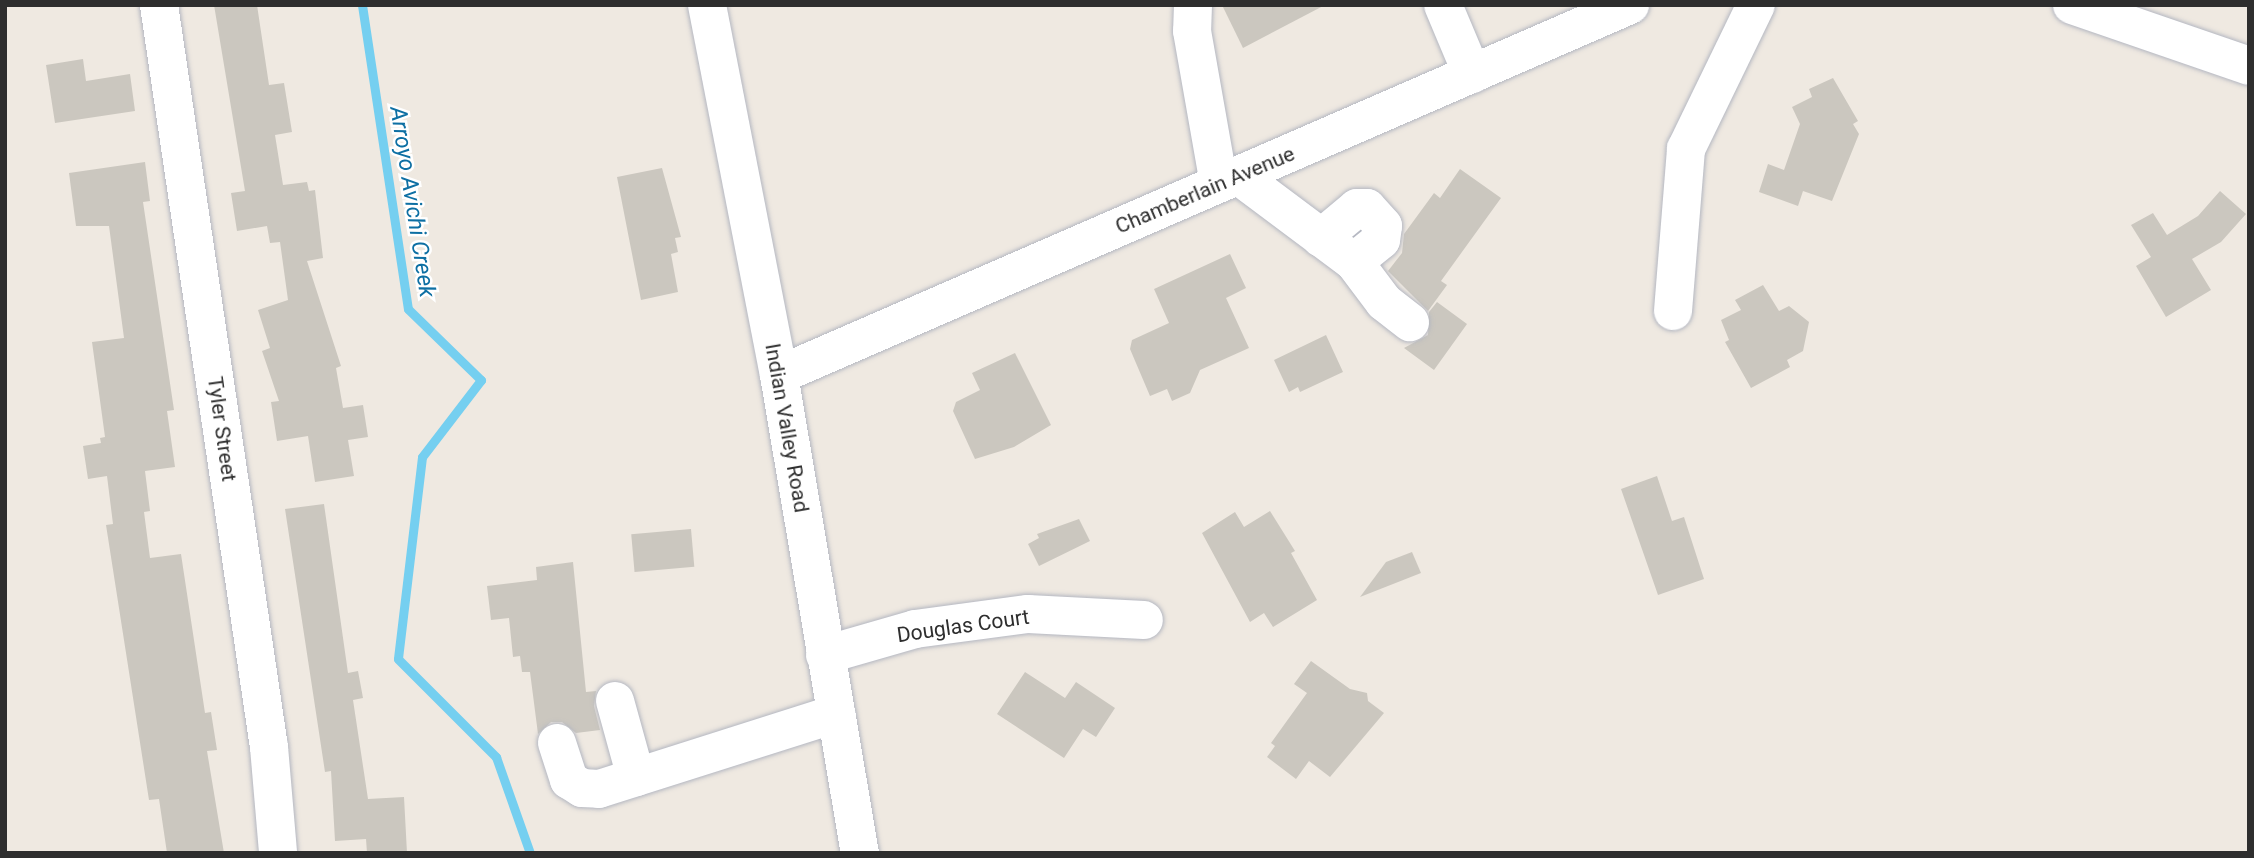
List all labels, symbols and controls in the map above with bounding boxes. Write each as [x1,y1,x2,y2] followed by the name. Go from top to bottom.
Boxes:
[383,105,441,299] water label: Arroyo Avichi Creek
[1112,141,1298,239] street label: Chamberlain Avenue
[760,341,814,515] street label: Indian Valley Road
[202,375,242,483] street label: Tyler Street
[895,604,1031,648] street label: Douglas Court

